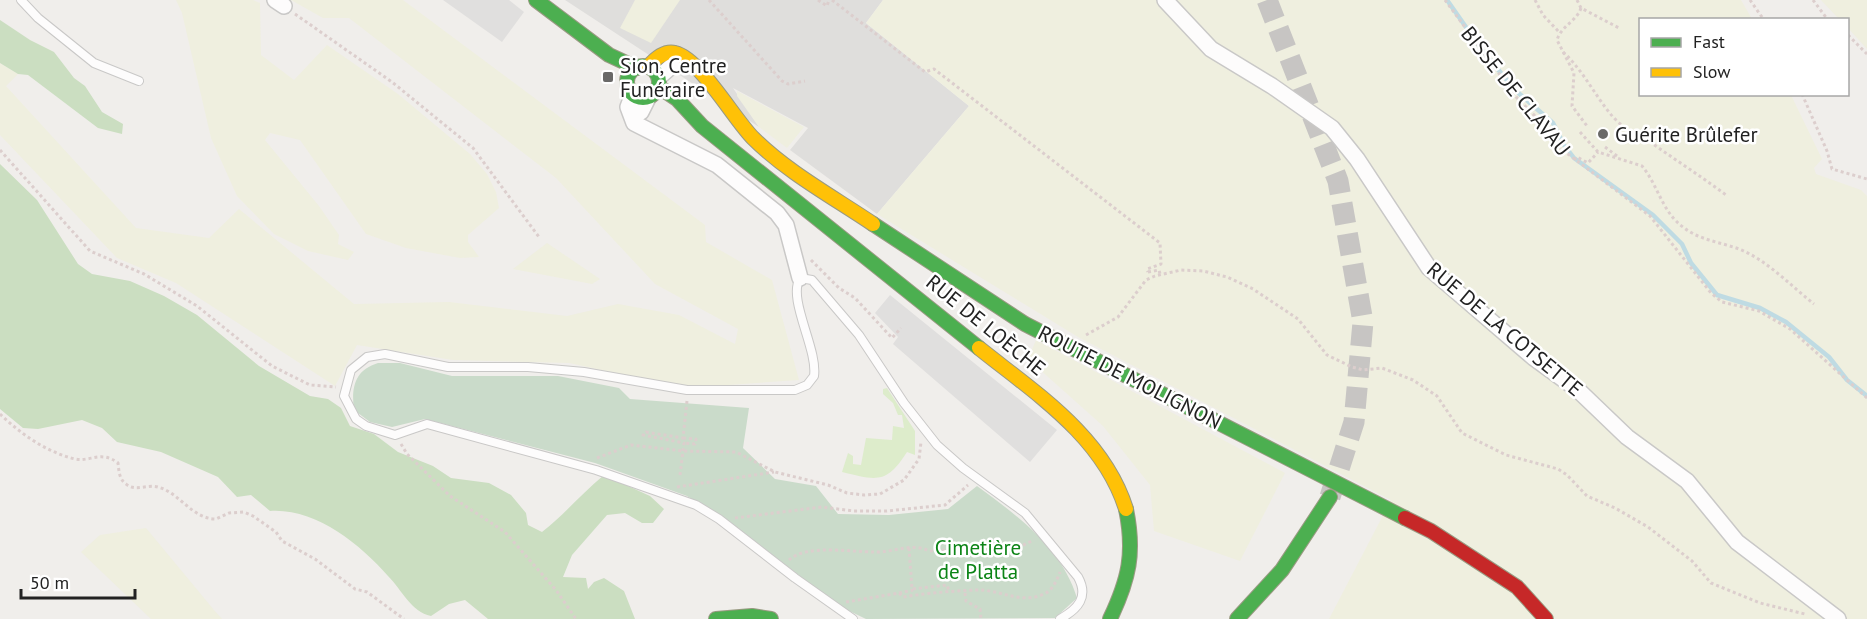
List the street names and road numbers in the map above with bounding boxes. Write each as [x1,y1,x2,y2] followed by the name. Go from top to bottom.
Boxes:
[1455,21,1577,161] street label: BISSE DE CLAVAU
[1421,256,1589,402] street label: RUE DE LA COTSETTE
[921,269,1051,381] street label: RUE DE LOÈCHE
[1034,319,1226,435] street label: ROUTE DE MOLIGNON

